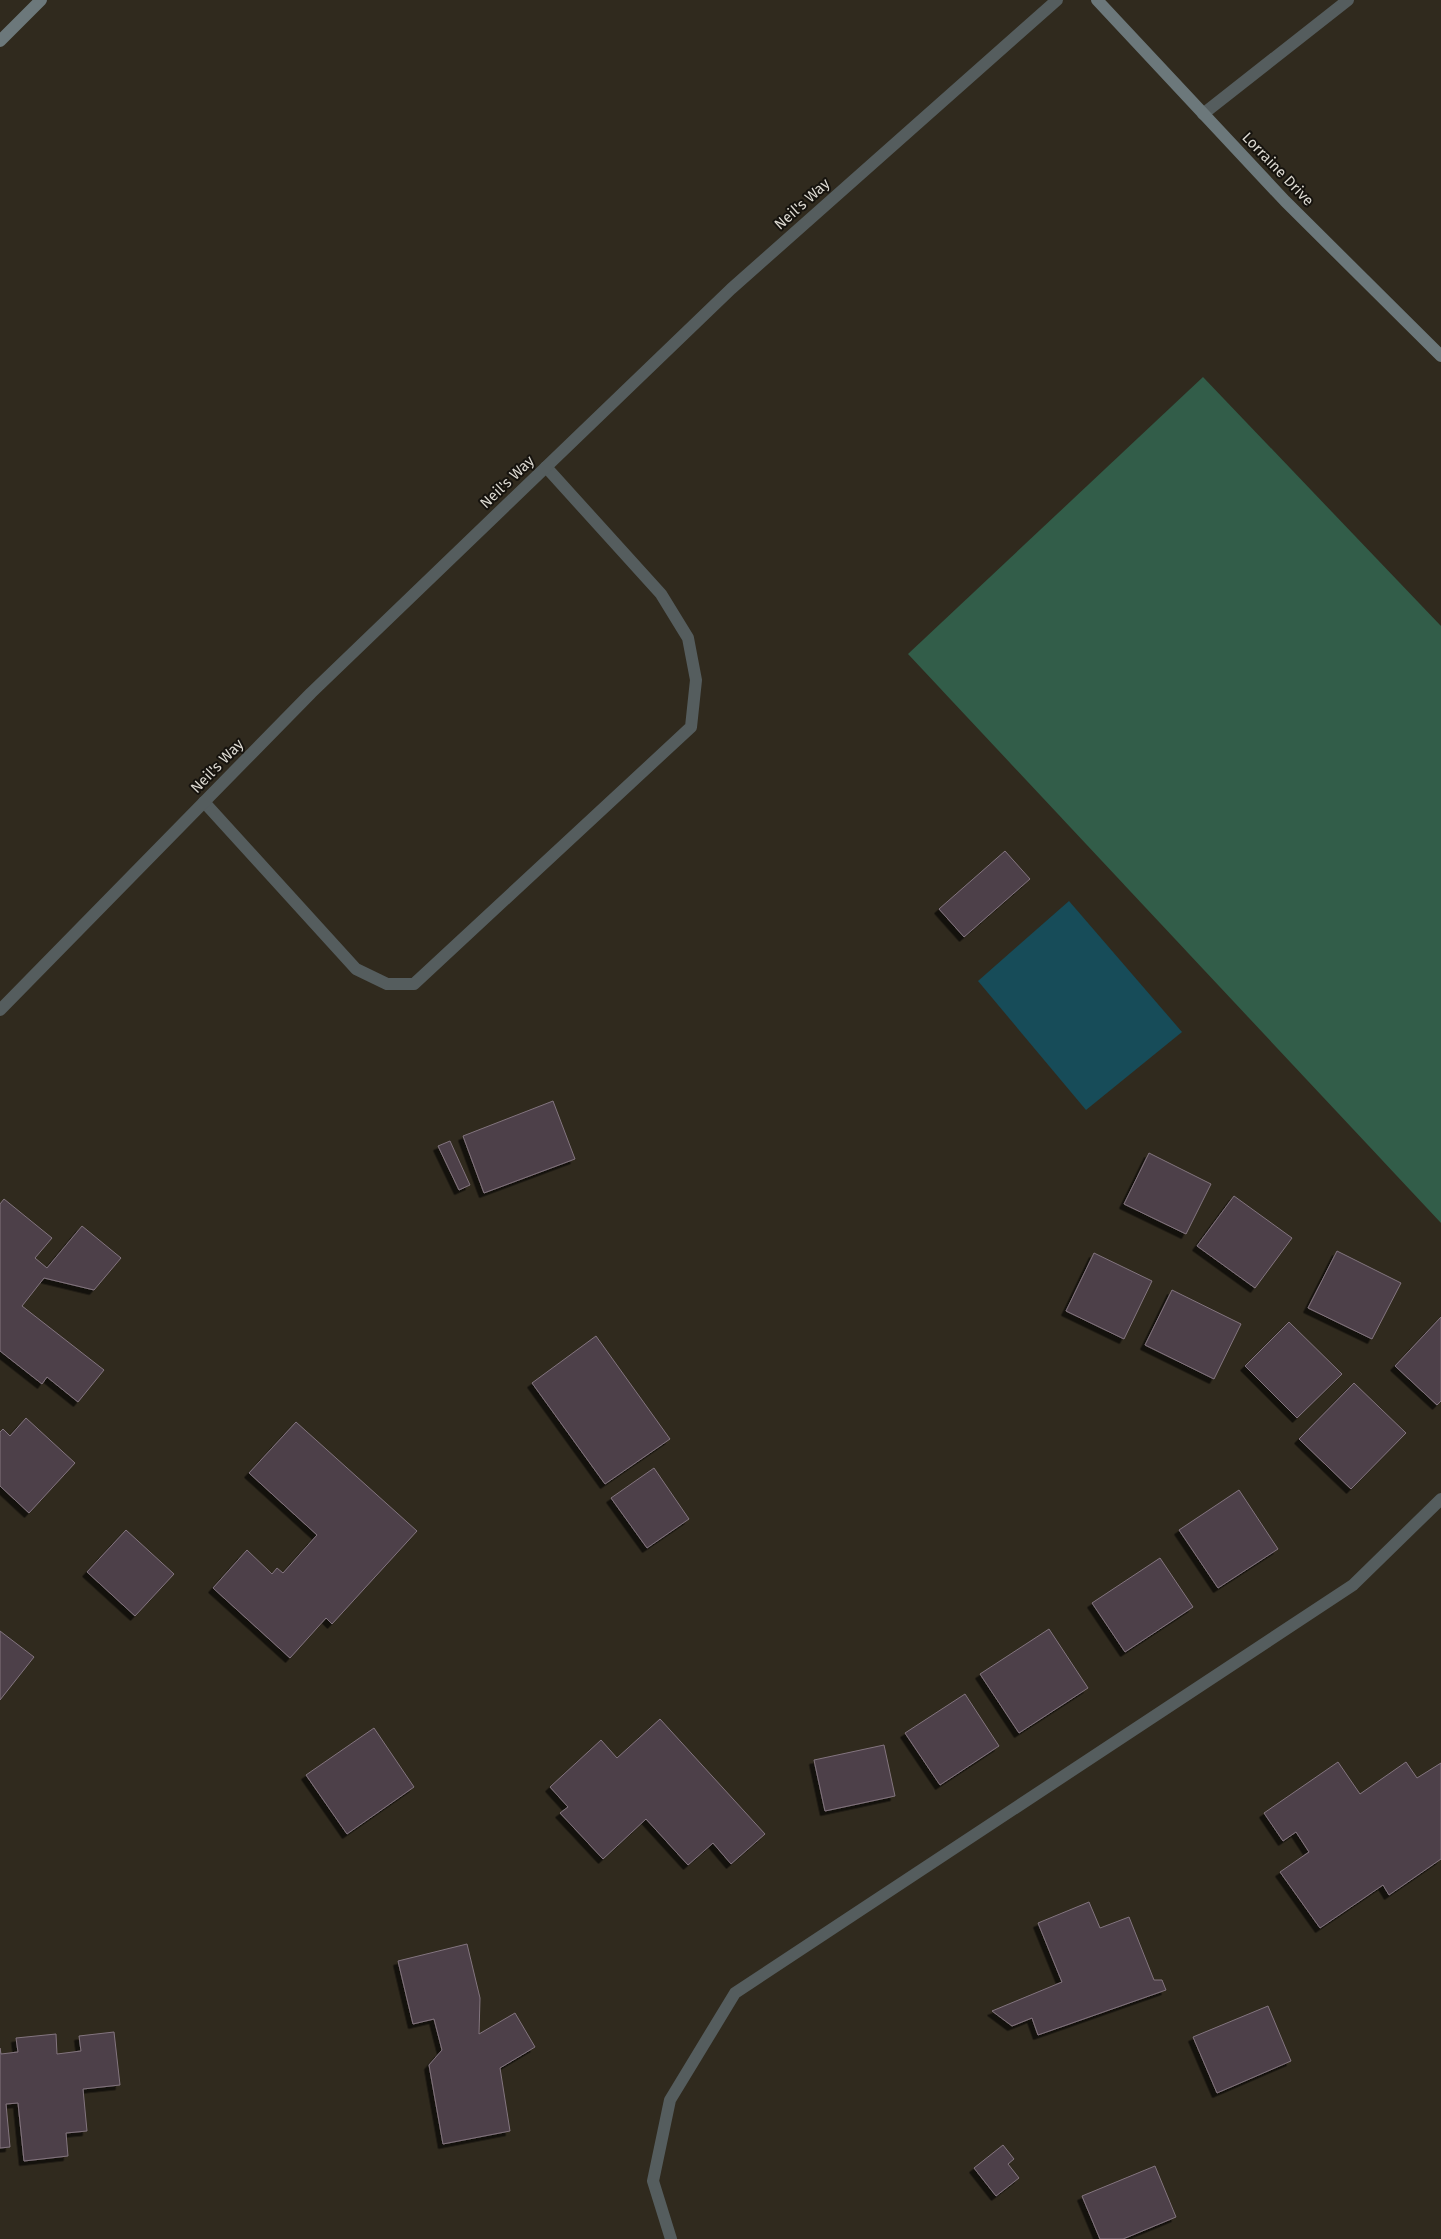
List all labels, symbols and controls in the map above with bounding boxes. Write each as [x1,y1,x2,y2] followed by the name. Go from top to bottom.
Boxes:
[1238,128,1318,210] street label: Lorraine Drive
[771,174,834,234] street label: Neil's Way
[476,451,538,512] street label: Neil's Way
[187,735,248,797] street label: Neil's Way

